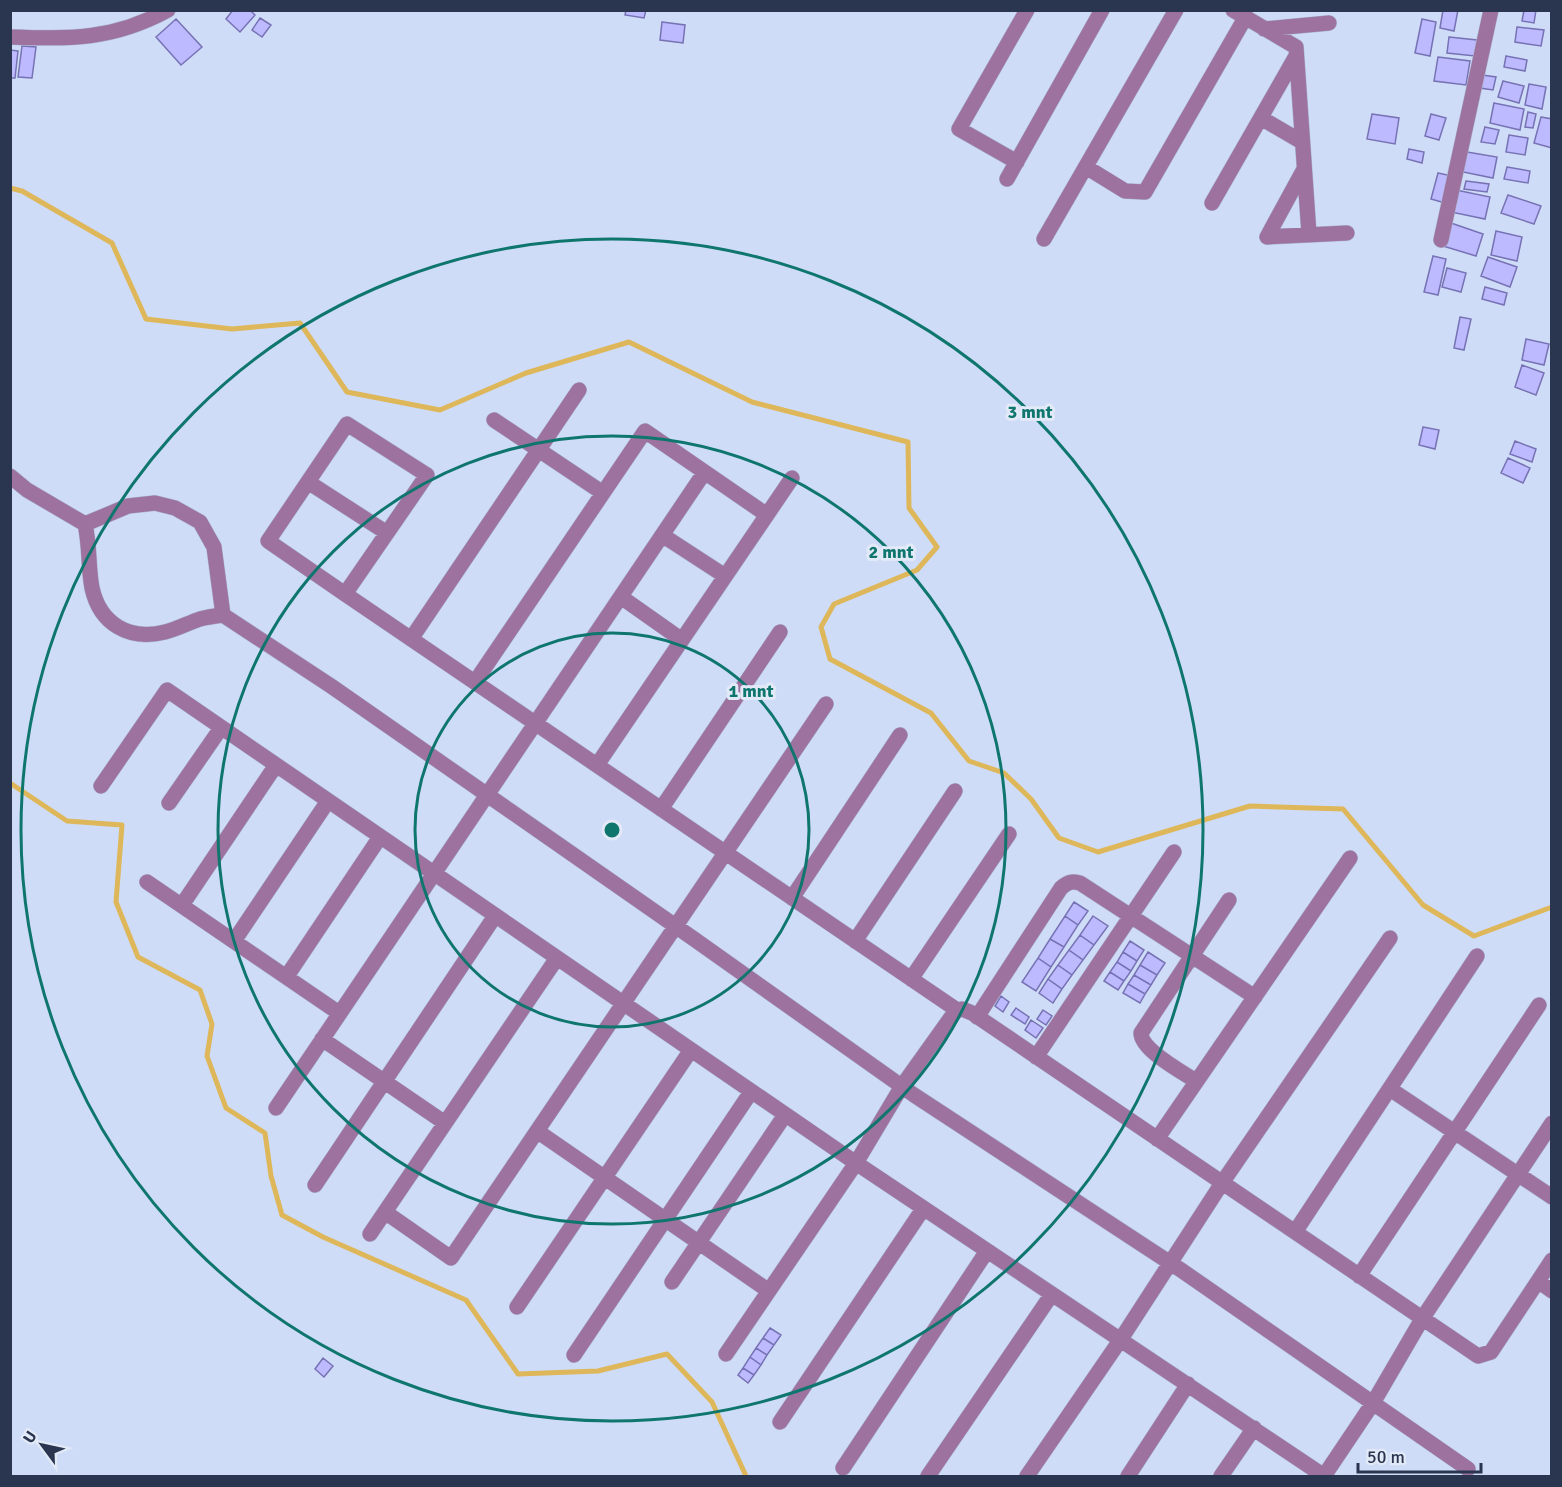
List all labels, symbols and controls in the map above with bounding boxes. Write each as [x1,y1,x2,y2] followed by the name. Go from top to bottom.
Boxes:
[1008,401,1053,423] text: 3 mnt
[869,541,914,563] text: 2 mnt
[729,680,774,702] text: 1 mnt
[602,820,622,840] centre of rings
[12,1415,72,1475] north arrow
[19,1427,42,1447] text: U
[1358,1436,1481,1474] scale bar
[1367,1446,1405,1468] text: 50 m

